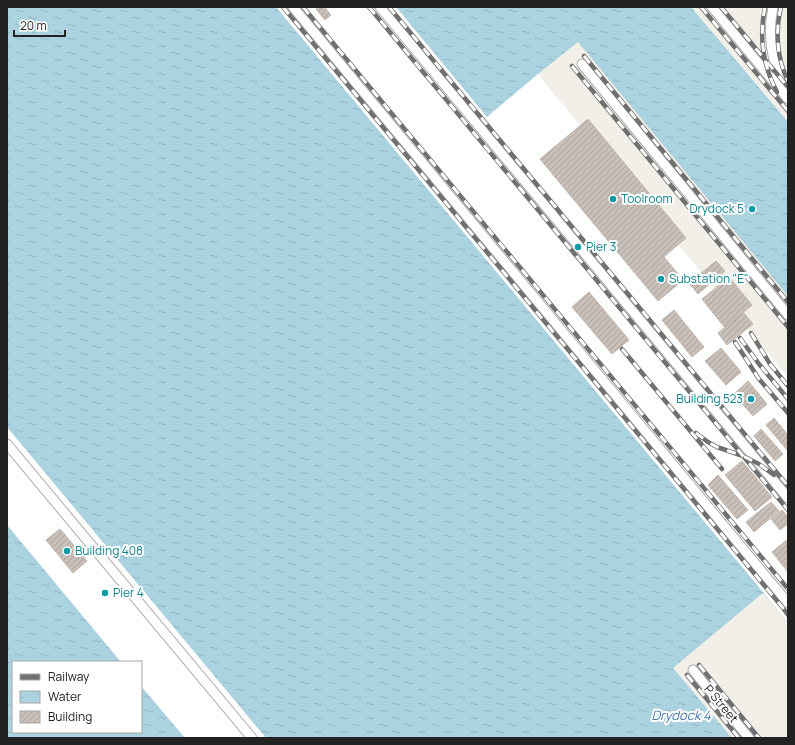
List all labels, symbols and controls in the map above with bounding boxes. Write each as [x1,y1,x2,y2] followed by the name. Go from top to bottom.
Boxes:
[14,12,65,38] scale bar
[20,17,47,34] text: 20 m
[621,190,673,207] place label: Toolroom
[608,194,618,204] marker: Toolroom
[689,200,744,217] place label: Drydock 5
[747,204,757,214] marker: Drydock 5
[586,238,616,255] place label: Pier 3
[573,242,583,252] marker: Pier 3
[669,270,749,287] place label: Substation "E"
[656,274,666,284] marker: Substation "E"
[676,390,743,407] place label: Building 523
[746,394,756,404] marker: Building 523
[75,542,143,559] place label: Building 408
[62,546,72,556] marker: Building 408
[113,584,144,601] place label: Pier 4
[100,588,110,598] marker: Pier 4
[12,661,142,733] legend
[48,668,90,685] text: Railway
[700,681,742,726] street label: P Street
[48,688,82,705] text: Water
[651,706,711,724] water label: Drydock 4
[48,708,92,725] text: Building

